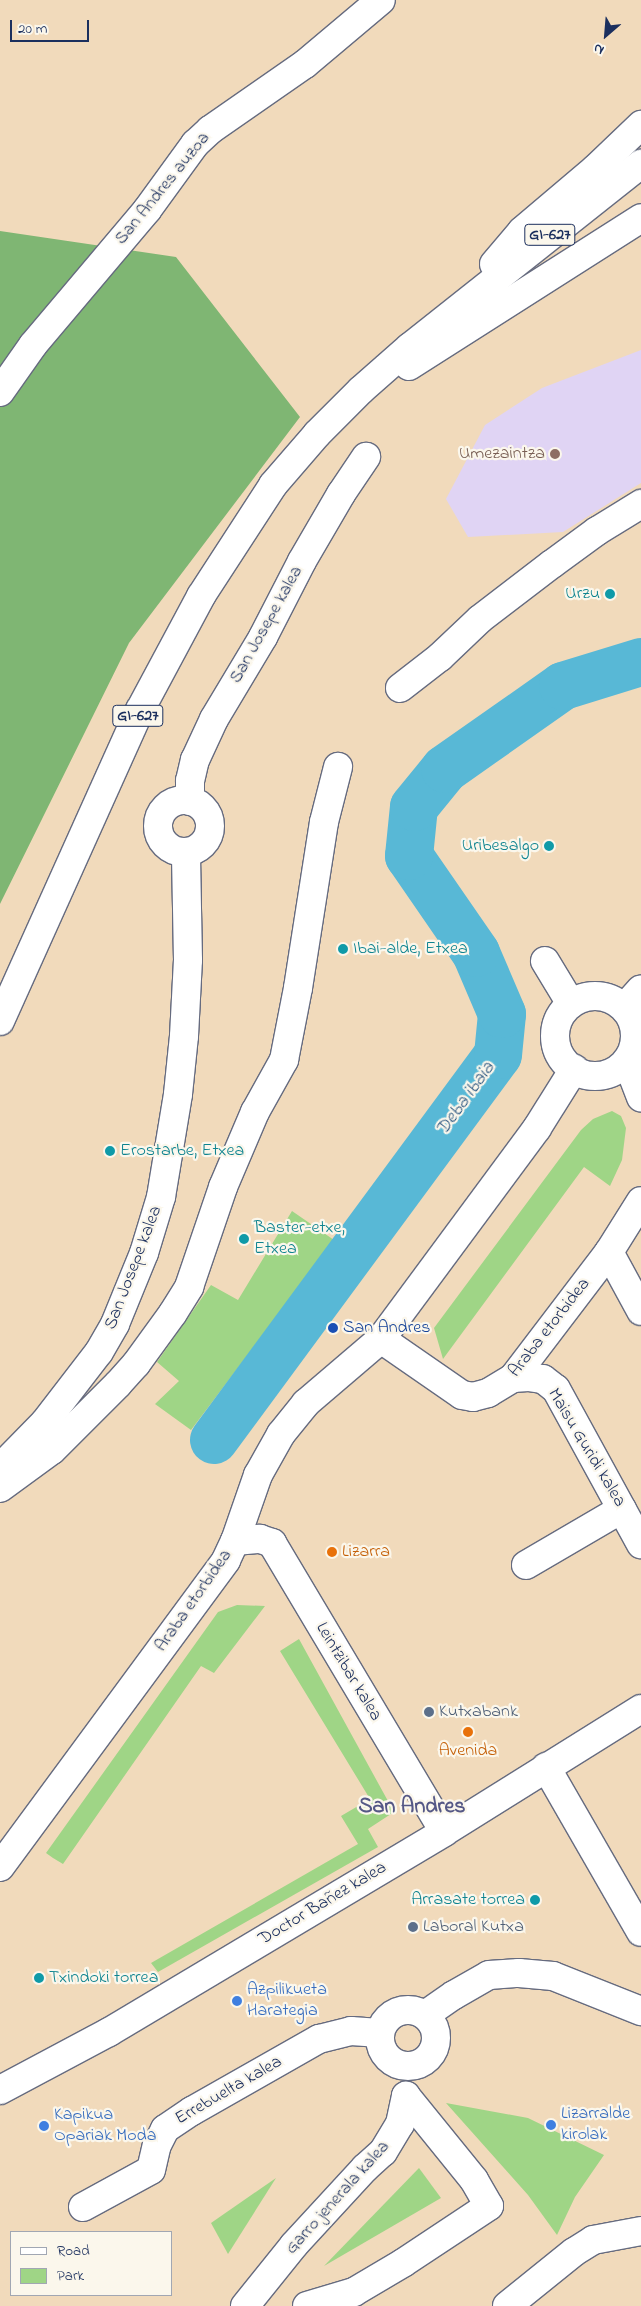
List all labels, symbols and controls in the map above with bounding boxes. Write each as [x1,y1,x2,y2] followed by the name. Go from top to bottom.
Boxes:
[12,10,91,42] scale bar
[581,10,631,60] north arrow
[18,18,47,40] text: 20 m
[590,37,608,60] text: N
[111,128,215,250] street label: San Andres auzoa
[524,222,576,248] road number: GI-627
[459,443,545,465] place label: Umezaintza
[549,448,561,460] marker: Umezaintza
[226,563,308,687] street label: San Josepe kalea
[565,583,600,605] place label: Urzu
[604,588,616,600] marker: Urzu
[112,702,164,729] road number: GI-627
[462,835,539,857] place label: Uribesalgo
[543,840,555,852] marker: Uribesalgo
[353,938,468,960] place label: Ibai-alde, Etxea
[337,943,349,955] marker: Ibai-alde, Etxea
[432,1058,500,1140] water label: Deba ibaia
[120,1140,244,1162] place label: Erostarbe, Etxea
[104,1145,116,1157] marker: Erostarbe, Etxea
[100,1203,168,1333] street label: San Josepe kalea
[254,1218,345,1260] place label: Baster-etxe, Etxea
[238,1233,250,1245] marker: Baster-etxe, Etxea
[505,1274,595,1382] street label: Araba etorbidea
[343,1317,431,1339] place label: San Andres
[327,1322,339,1334] marker: San Andres
[542,1385,630,1511] street label: Maisu Guridi kalea
[342,1541,390,1563] place label: Lizarra
[151,1546,237,1656] street label: Araba etorbidea
[326,1546,338,1558] marker: Lizarra
[310,1619,386,1725] street label: Leintzibar kalea
[439,1701,518,1723] place label: Kutxabank
[423,1706,435,1718] marker: Kutxabank
[462,1726,474,1738] marker: Avenida
[439,1740,497,1762] place label: Avenida
[359,1795,465,1821] district label: San Andres
[255,1857,391,1951] street label: Doctor Bañez kalea
[411,1889,525,1911] place label: Arrasate torrea
[529,1894,541,1906] marker: Arrasate torrea
[423,1916,524,1938] place label: Laboral Kutxa
[407,1921,419,1933] marker: Laboral Kutxa
[49,1967,158,1989] place label: Txindoki torrea
[33,1972,45,1984] marker: Txindoki torrea
[247,1980,327,2022] place label: Azpilikueta Harategia
[231,1995,243,2007] marker: Azpilikueta Harategia
[172,2052,286,2130] street label: Errebuelta kalea
[561,2104,630,2146] place label: Lizarralde kirolak
[54,2105,156,2148] place label: Kapikua Opariak Moda
[545,2119,557,2131] marker: Lizarralde kirolak
[38,2120,50,2132] marker: Kapikua Opariak Moda
[281,2137,395,2259] street label: Garro jenerala kalea
[10,2231,172,2296] legend
[57,2240,90,2262] text: Road
[57,2265,84,2287] text: Park

